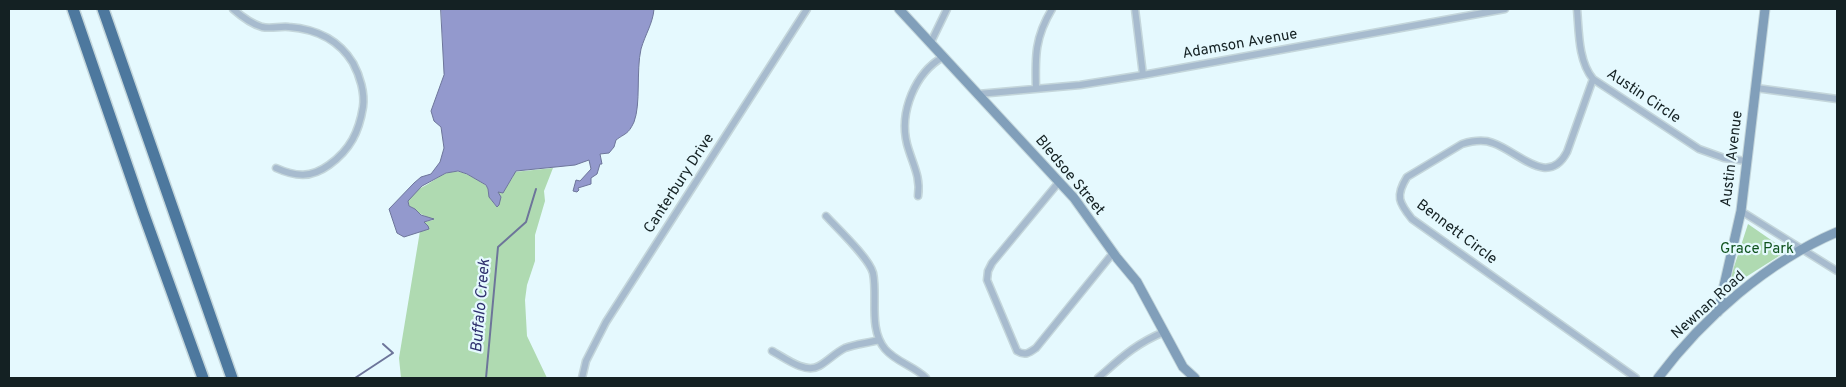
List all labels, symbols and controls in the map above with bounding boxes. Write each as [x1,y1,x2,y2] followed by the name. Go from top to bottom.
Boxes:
[1181,26,1299,64] street label: Adamson Avenue
[1603,66,1683,128] street label: Austin Circle
[1718,110,1748,208] street label: Austin Avenue
[641,131,719,237] street label: Canterbury Drive
[1030,132,1108,220] street label: Bledsoe Street
[1412,197,1500,269] street label: Bennett Circle
[1720,241,1794,259] park label: Grace Park
[468,258,496,354] water label: Buffalo Creek
[1669,268,1749,344] street label: Newnan Road

